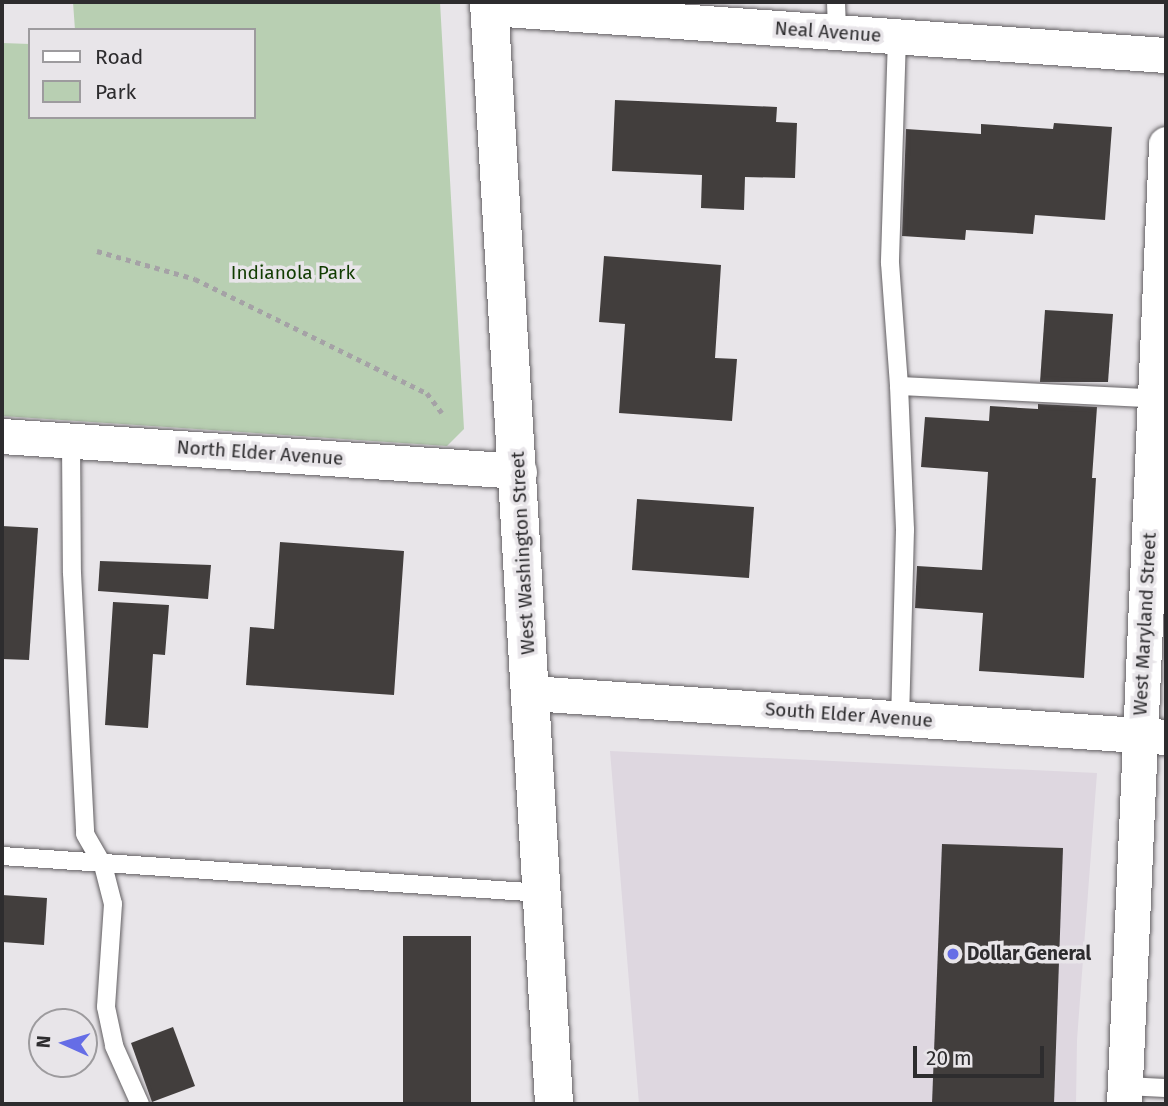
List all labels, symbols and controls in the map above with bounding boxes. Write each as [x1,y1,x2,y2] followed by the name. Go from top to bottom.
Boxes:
[774,17,882,47] street label: Neal Avenue
[28,28,256,119] legend
[95,44,143,70] text: Road
[95,79,136,105] text: Park
[231,262,355,284] park label: Indianola Park
[176,436,344,470] street label: North Elder Avenue
[506,451,540,655] street label: West Washington Street
[1129,532,1161,716] street label: West Maryland Street
[764,698,934,732] street label: South Elder Avenue
[967,943,1091,965] place label: Dollar General
[945,946,961,962] marker: Dollar General
[28,1008,98,1078] north arrow
[916,1032,1047,1076] scale bar
[32,1035,55,1049] text: N
[926,1045,972,1071] text: 20 m

